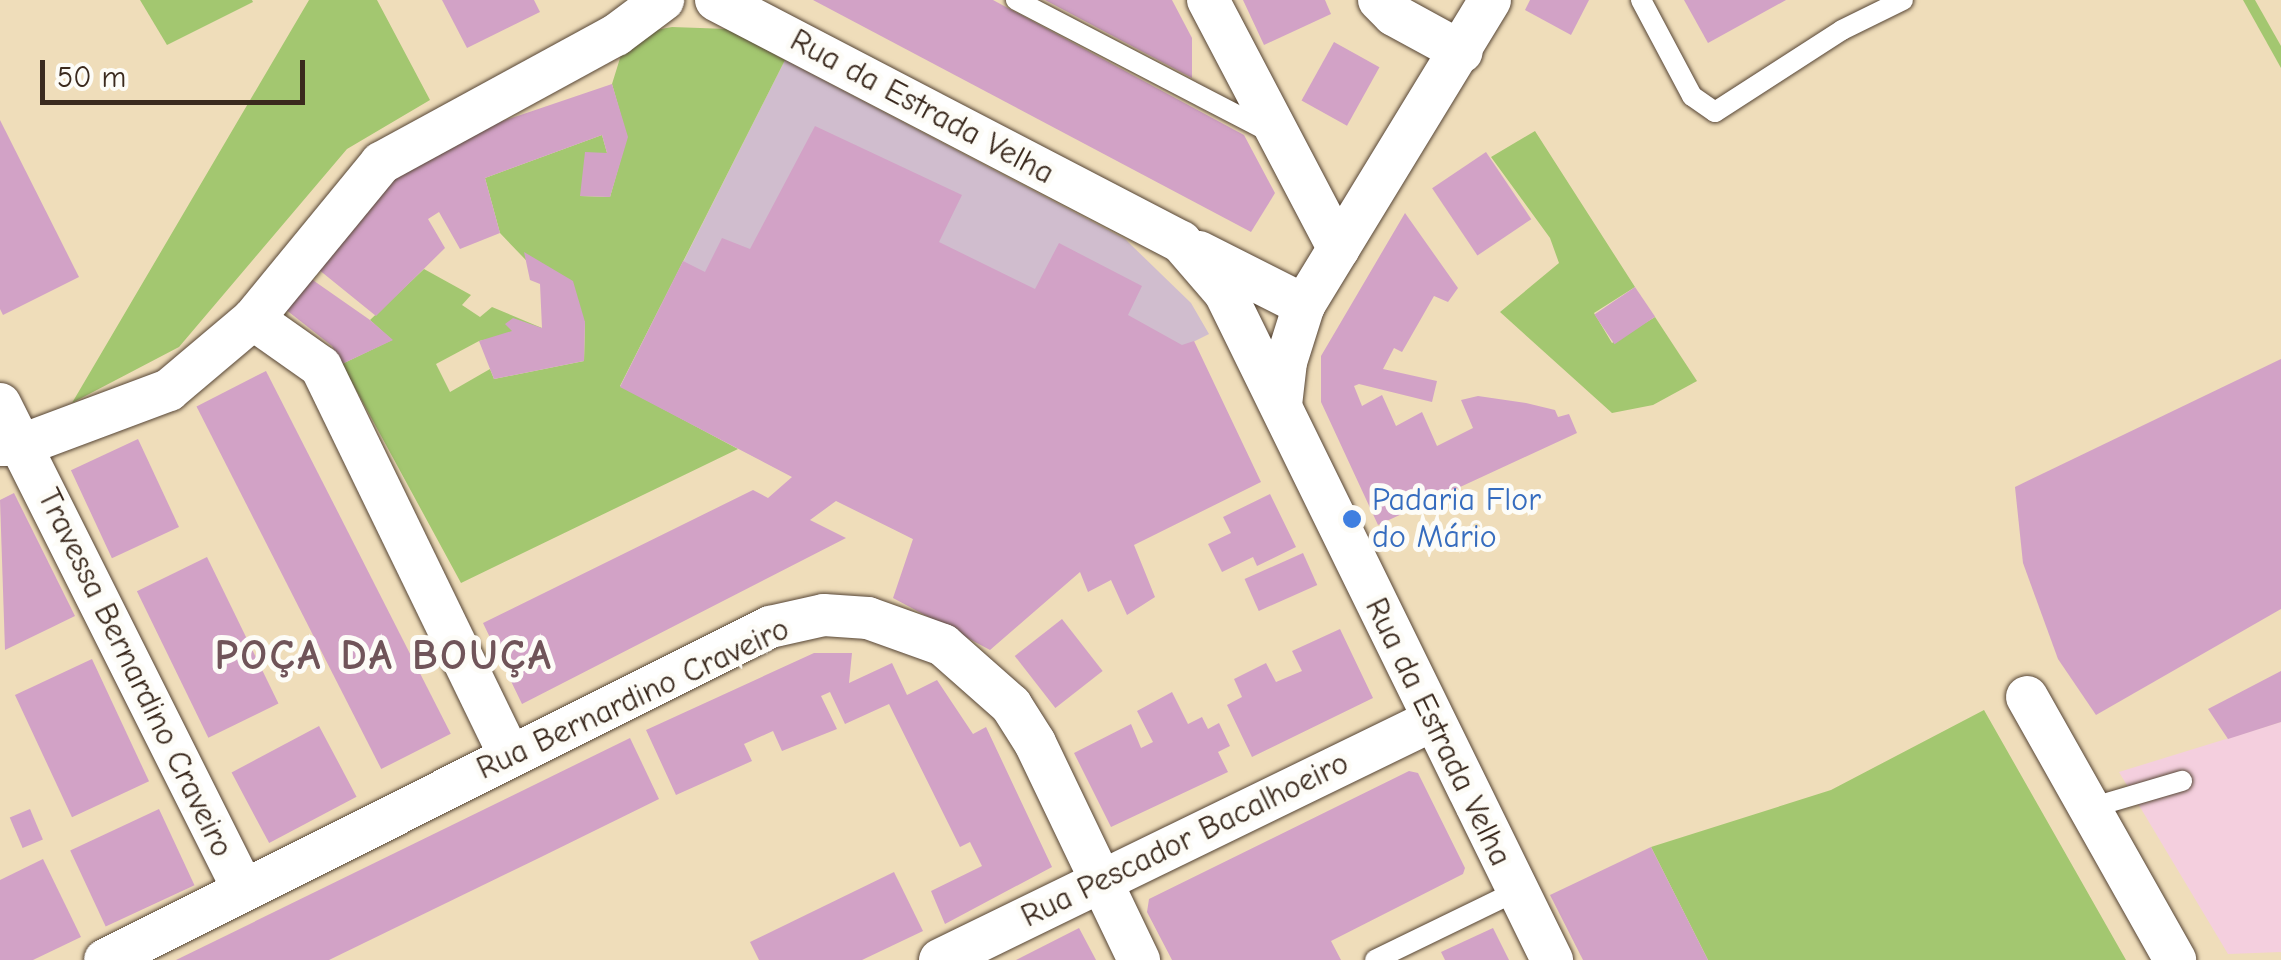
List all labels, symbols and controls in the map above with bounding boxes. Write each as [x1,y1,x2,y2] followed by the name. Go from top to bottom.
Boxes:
[784,21,1060,193] street label: Rua da Estrada Velha
[45,40,310,102] scale bar
[57,60,126,95] text: 50 m
[29,482,241,864] street label: Travessa Bernardino Craveiro
[1372,482,1541,557] place label: Padaria Flor do Mário
[1341,508,1363,530] marker: Padaria Flor do Mário
[1356,592,1520,872] street label: Rua da Estrada Velha
[471,610,795,788] street label: Rua Bernardino Craveiro
[215,631,553,681] district label: POÇA DA BOUÇA
[1015,744,1355,936] street label: Rua Pescador Bacalhoeiro

